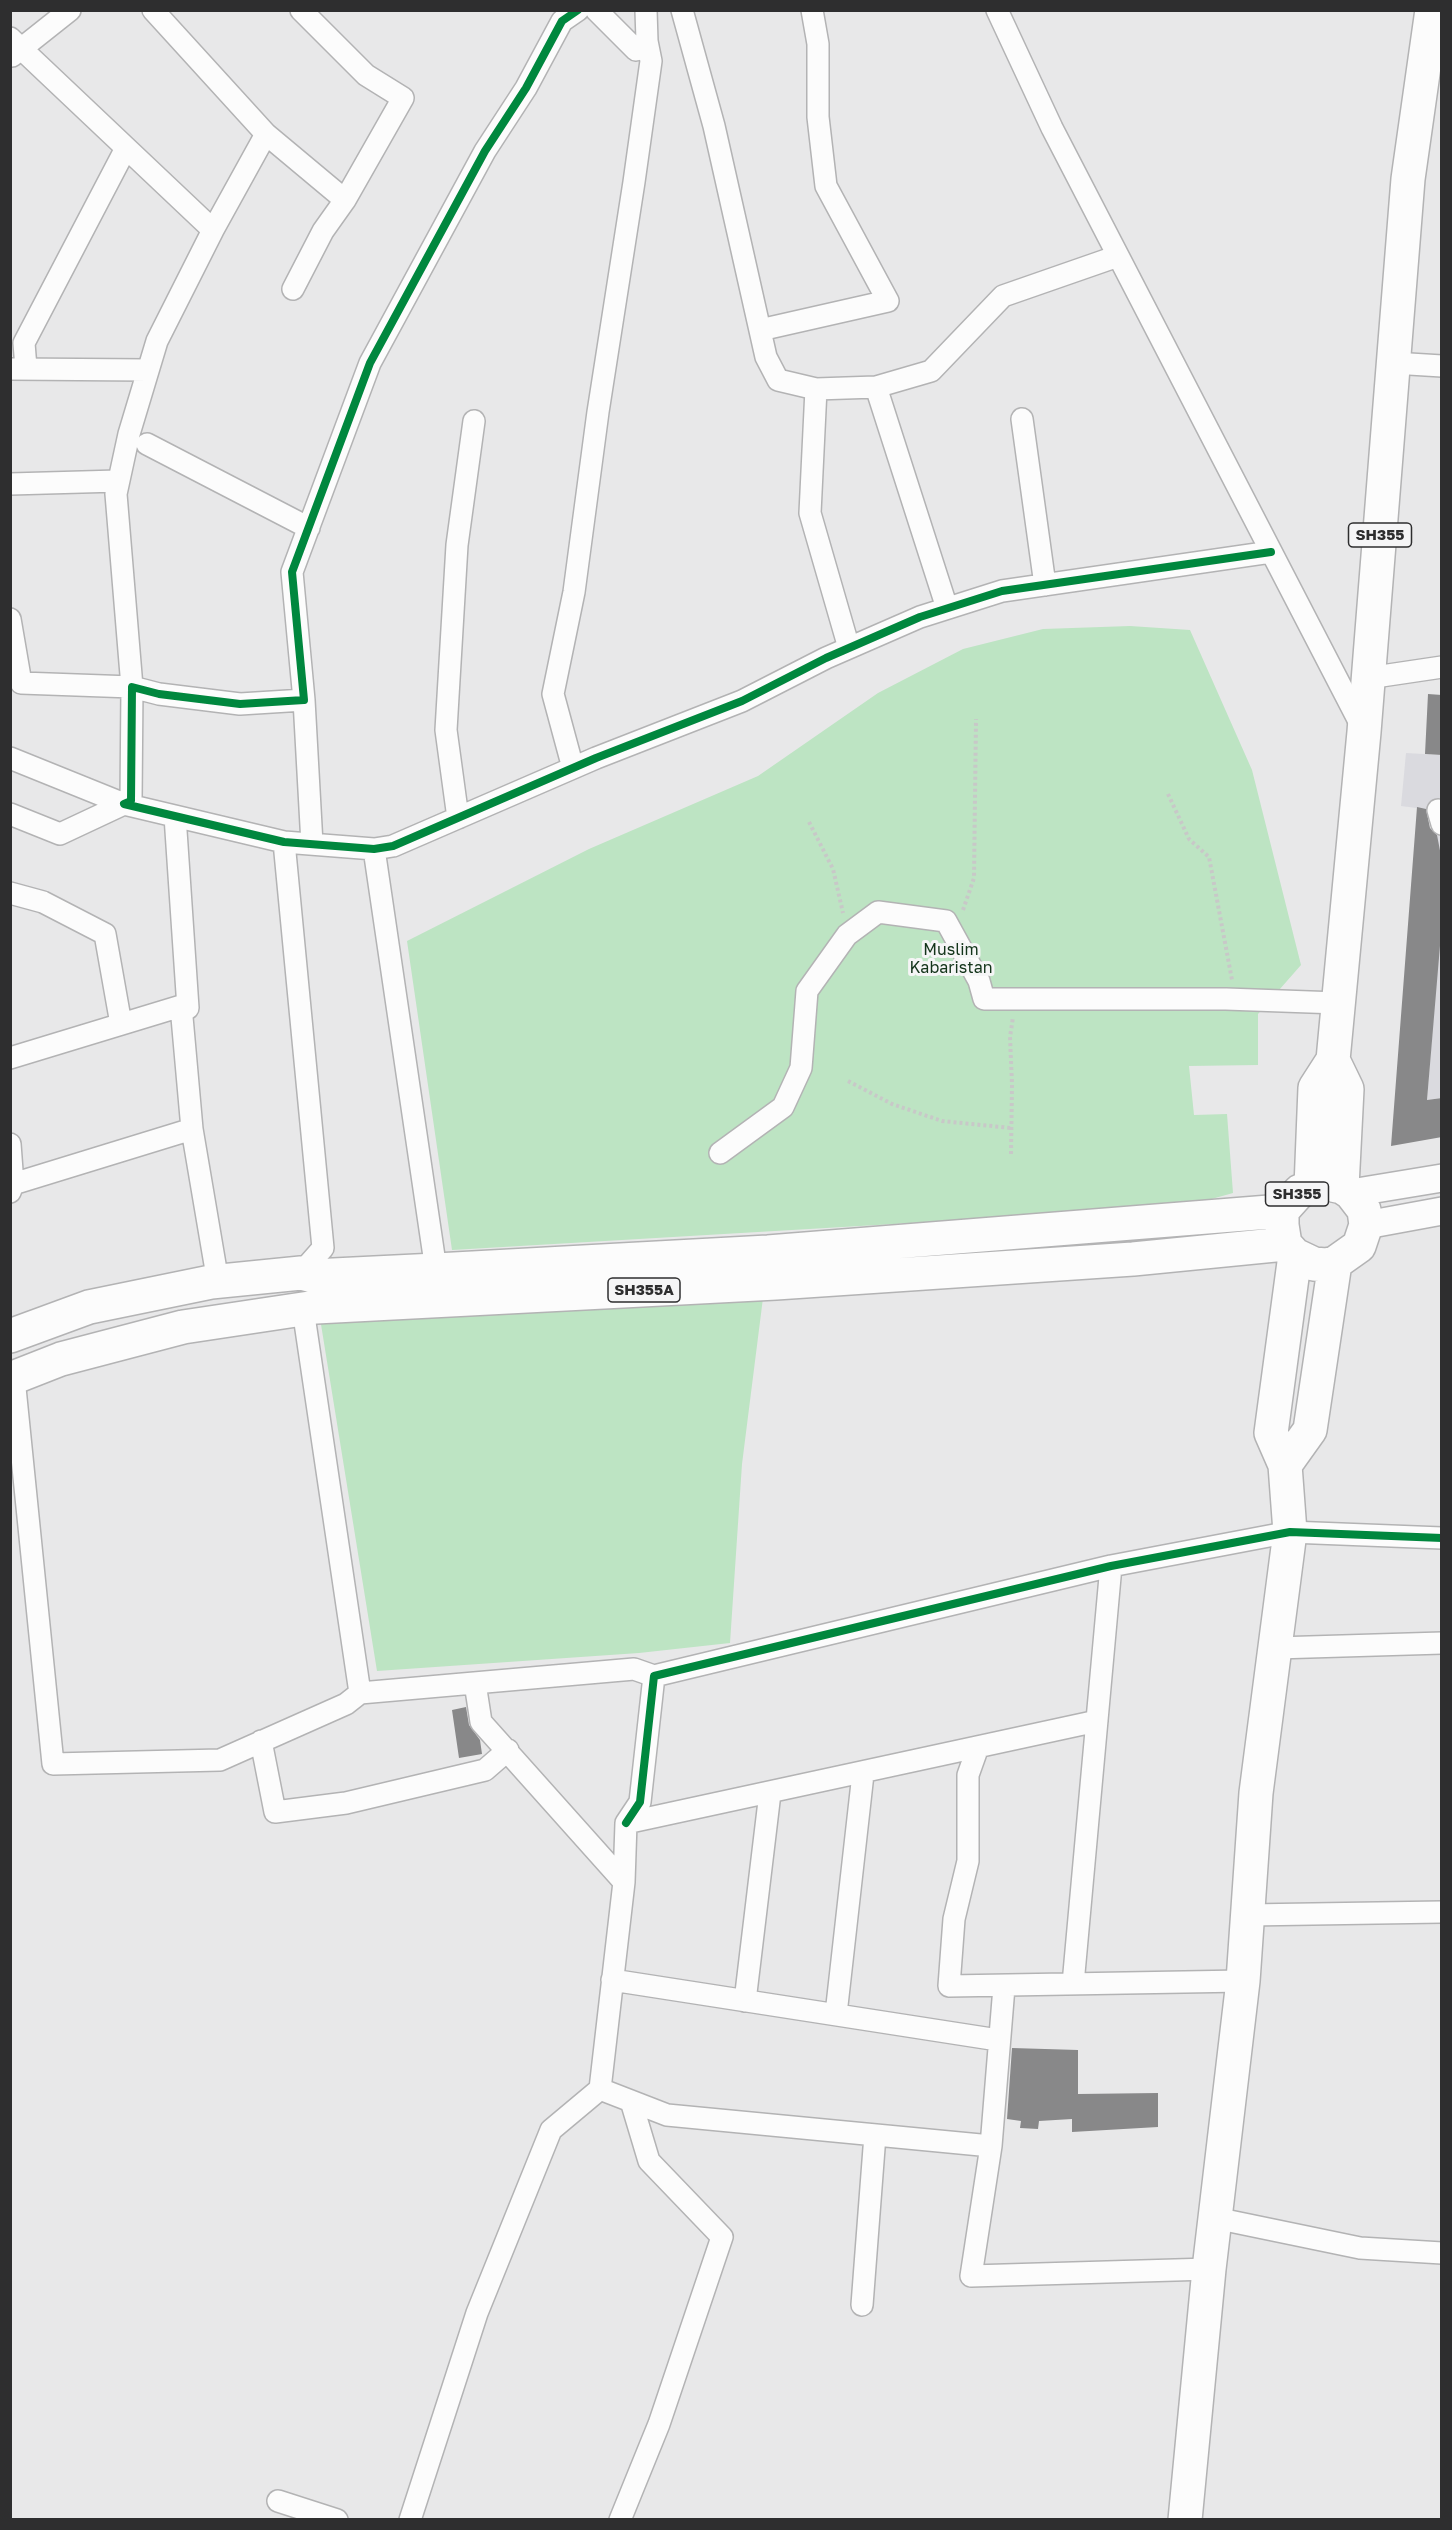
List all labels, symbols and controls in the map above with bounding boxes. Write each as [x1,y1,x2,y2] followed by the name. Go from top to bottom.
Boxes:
[1348,523,1412,547] road number: SH355
[909,940,993,978] park label: Muslim Kabaristan
[1266,1182,1328,1206] road number: SH355
[608,1278,680,1302] road number: SH355A

